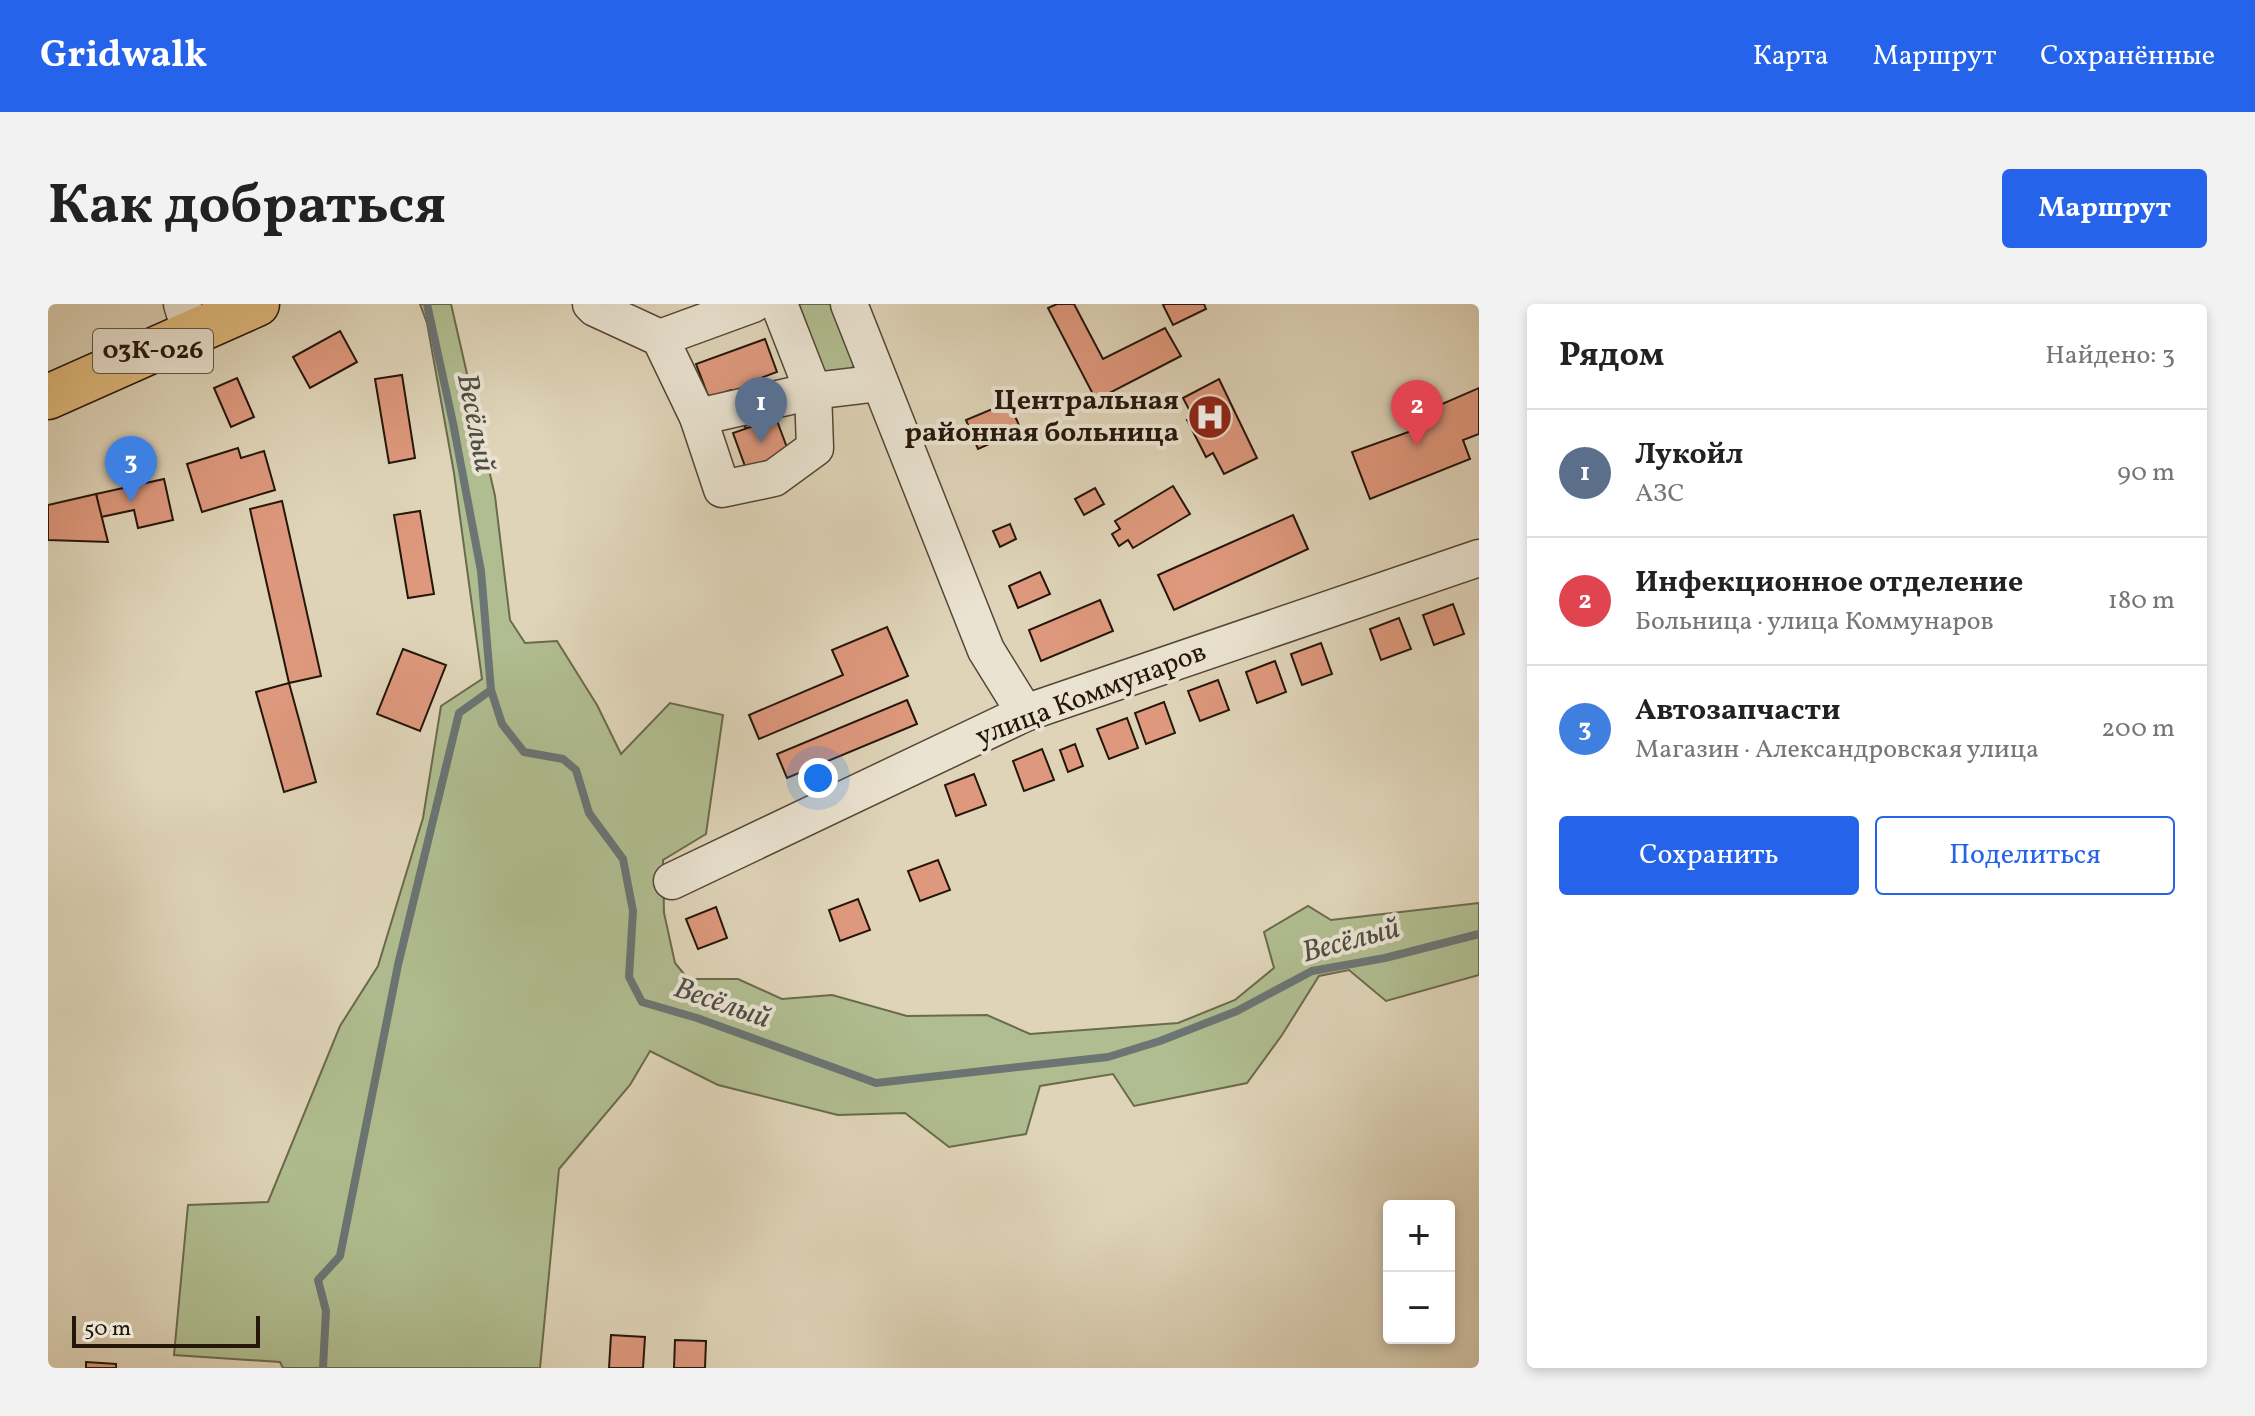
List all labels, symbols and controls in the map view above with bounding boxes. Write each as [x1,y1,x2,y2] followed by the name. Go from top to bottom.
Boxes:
[40,30,207,83] text: Gridwalk
[1753,37,1829,76] text: Карта
[1873,37,1996,76] text: Маршрут
[2040,37,2215,76] text: Сохранённые
[48,169,446,247] text: Как добраться
[2002,169,2207,248] button: Маршрут
[93,329,213,373] road number: 03К-026
[1559,333,1664,380] text: Рядом
[2045,338,2175,374] text: Найдено: 3
[445,370,505,476] water label: Весёлый
[735,377,787,443] pin: 1
[1391,380,1443,446] pin: 2
[904,382,1179,453] place label: Центральная районная больница
[1186,393,1234,441] hospital icon: Центральная районная больница
[1635,434,1743,476] text: Лукойл
[105,436,157,502] pin: 3
[1580,455,1590,491] text: 1
[2117,455,2175,491] text: 90 m
[1635,476,1685,512] text: АЗС
[1635,562,2023,604] text: Инфекционное отделение
[1578,583,1592,619] text: 2
[2108,583,2175,619] text: 180 m
[1635,604,1994,640] text: Больница · улица Коммунаров
[970,633,1212,757] street label: улица Коммунаров
[1635,690,1840,732] text: Автозапчасти
[1578,711,1592,747] text: 3
[2101,711,2175,747] text: 200 m
[1635,732,2039,768] text: Магазин · Александровская улица
[798,758,838,798] your location
[1559,816,1859,895] button: Сохранить
[1875,816,2175,895] button: Поделиться
[1297,908,1405,974] water label: Весёлый
[668,968,776,1040] water label: Весёлый
[1383,1200,1455,1344] map controls
[1383,1200,1455,1272] button: +
[1383,1272,1455,1344] button: −
[72,1312,260,1348] scale bar
[84,1314,131,1345] text: 50 m

